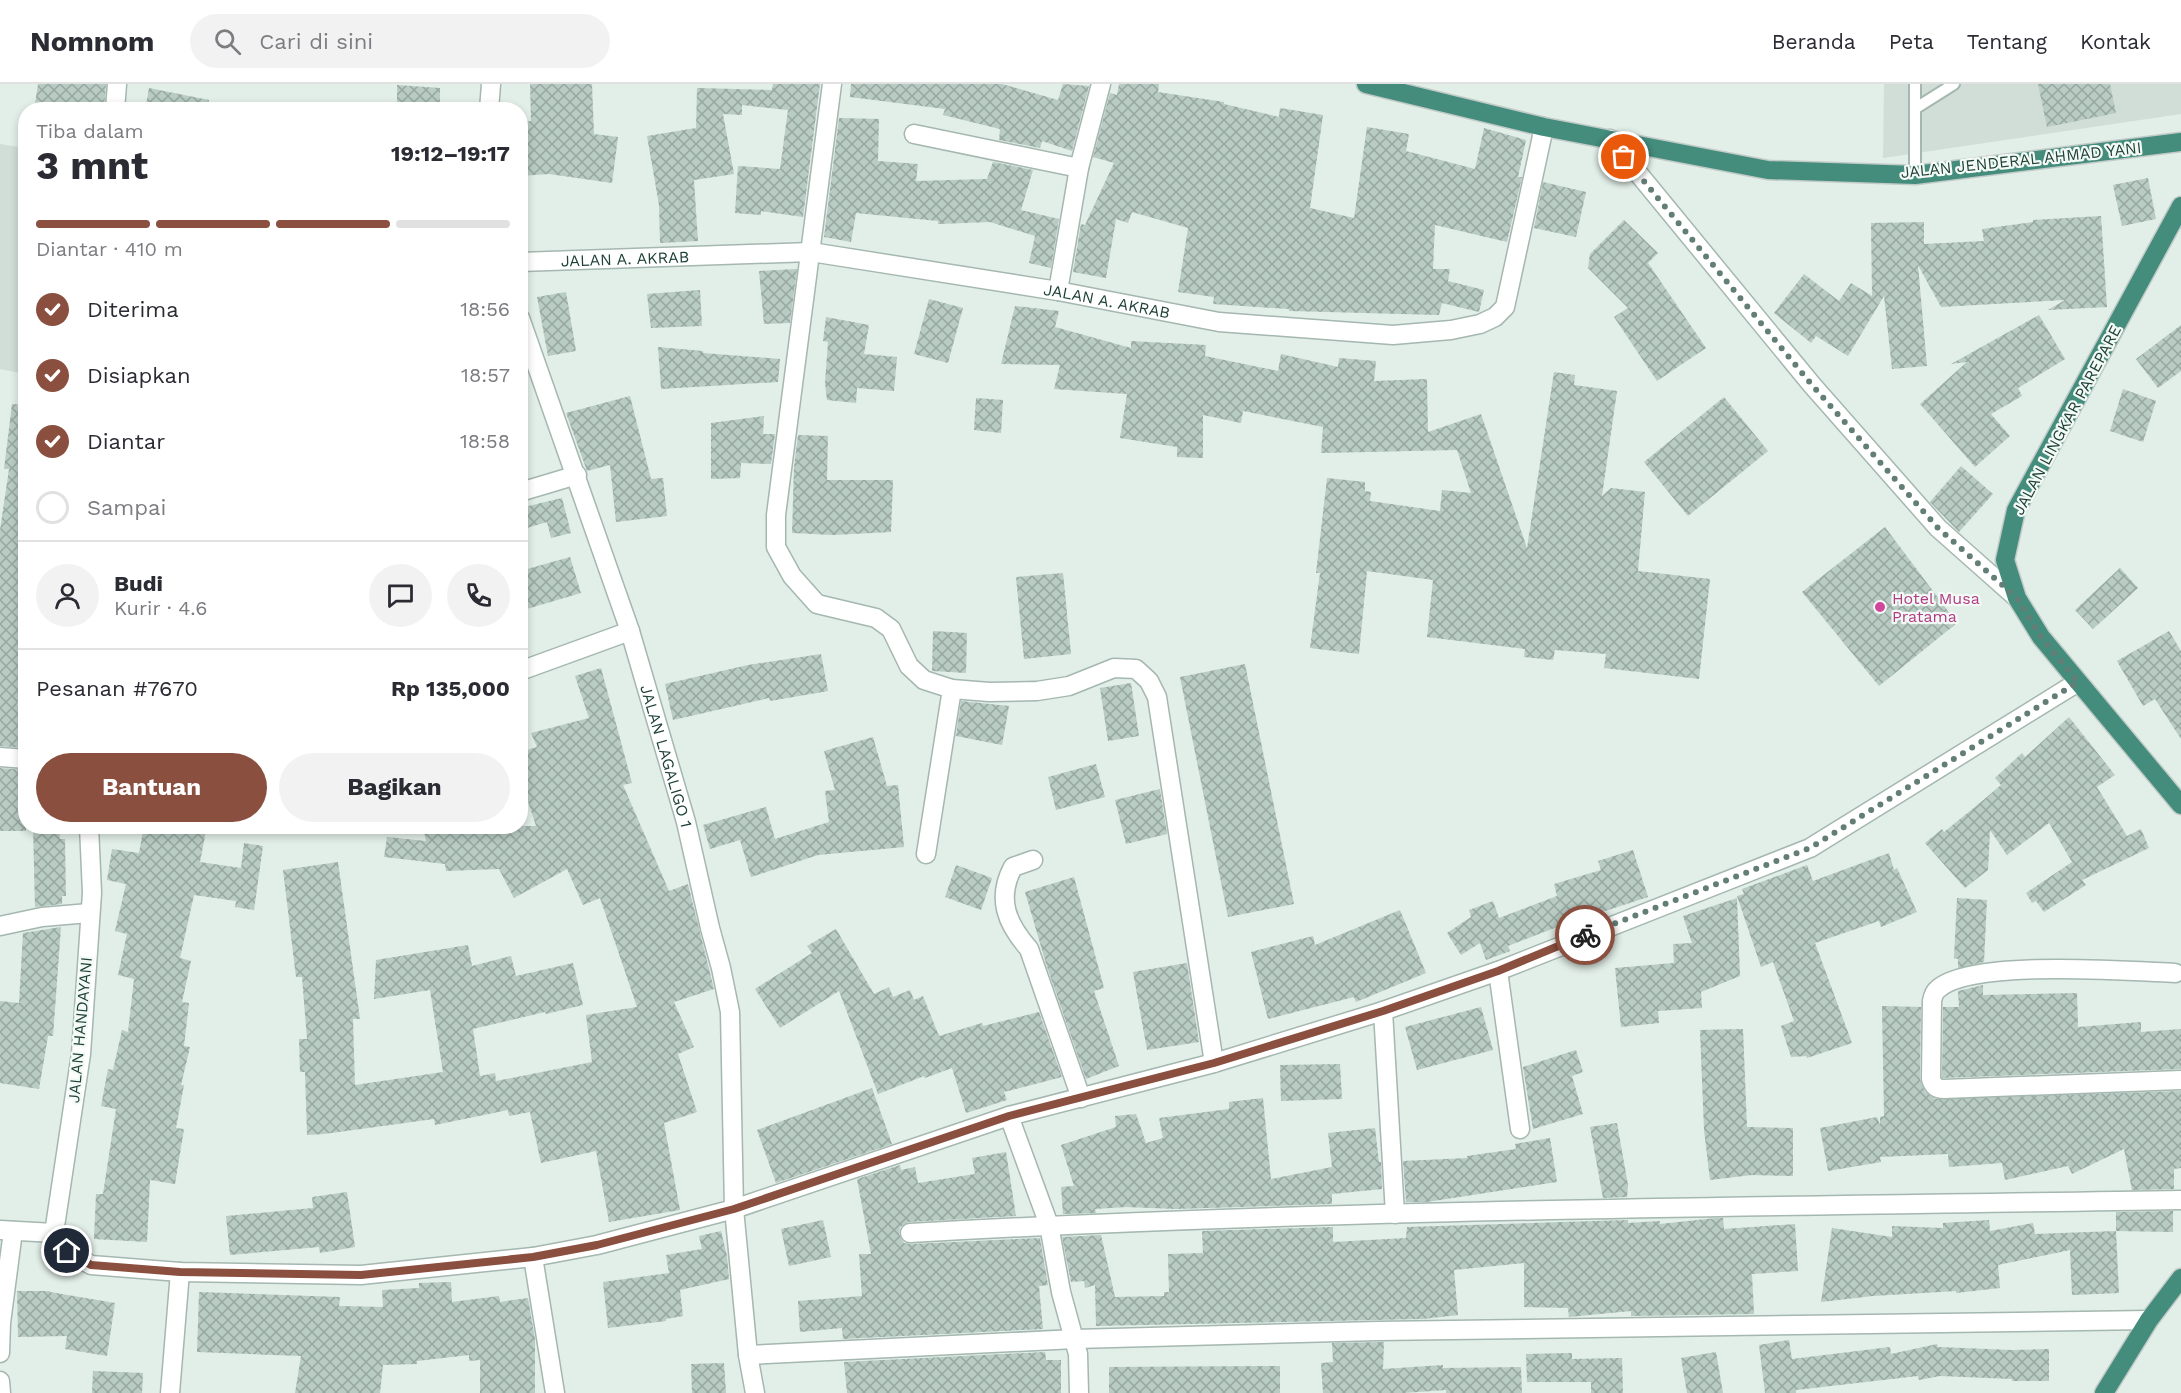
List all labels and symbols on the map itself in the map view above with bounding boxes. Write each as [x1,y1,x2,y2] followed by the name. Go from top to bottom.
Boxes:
[1598,131,1649,182] pin
[1900,138,2142,182] street label: JALAN JENDERAL AHMAD YANI
[560,247,689,270] street label: JALAN A. AKRAB
[1042,279,1172,322] street label: JALAN A. AKRAB
[2009,322,2125,518] street label: JALAN LINGKAR PAREPARE
[1892,589,1980,626] place label: Hotel Musa Pratama
[1873,600,1887,614] marker: Hotel Musa Pratama
[637,682,696,829] street label: JALAN LAGALIGO 1
[1555,905,1615,965] courier
[64,956,96,1104] street label: JALAN HANDAYANI
[41,1225,92,1276] pin

